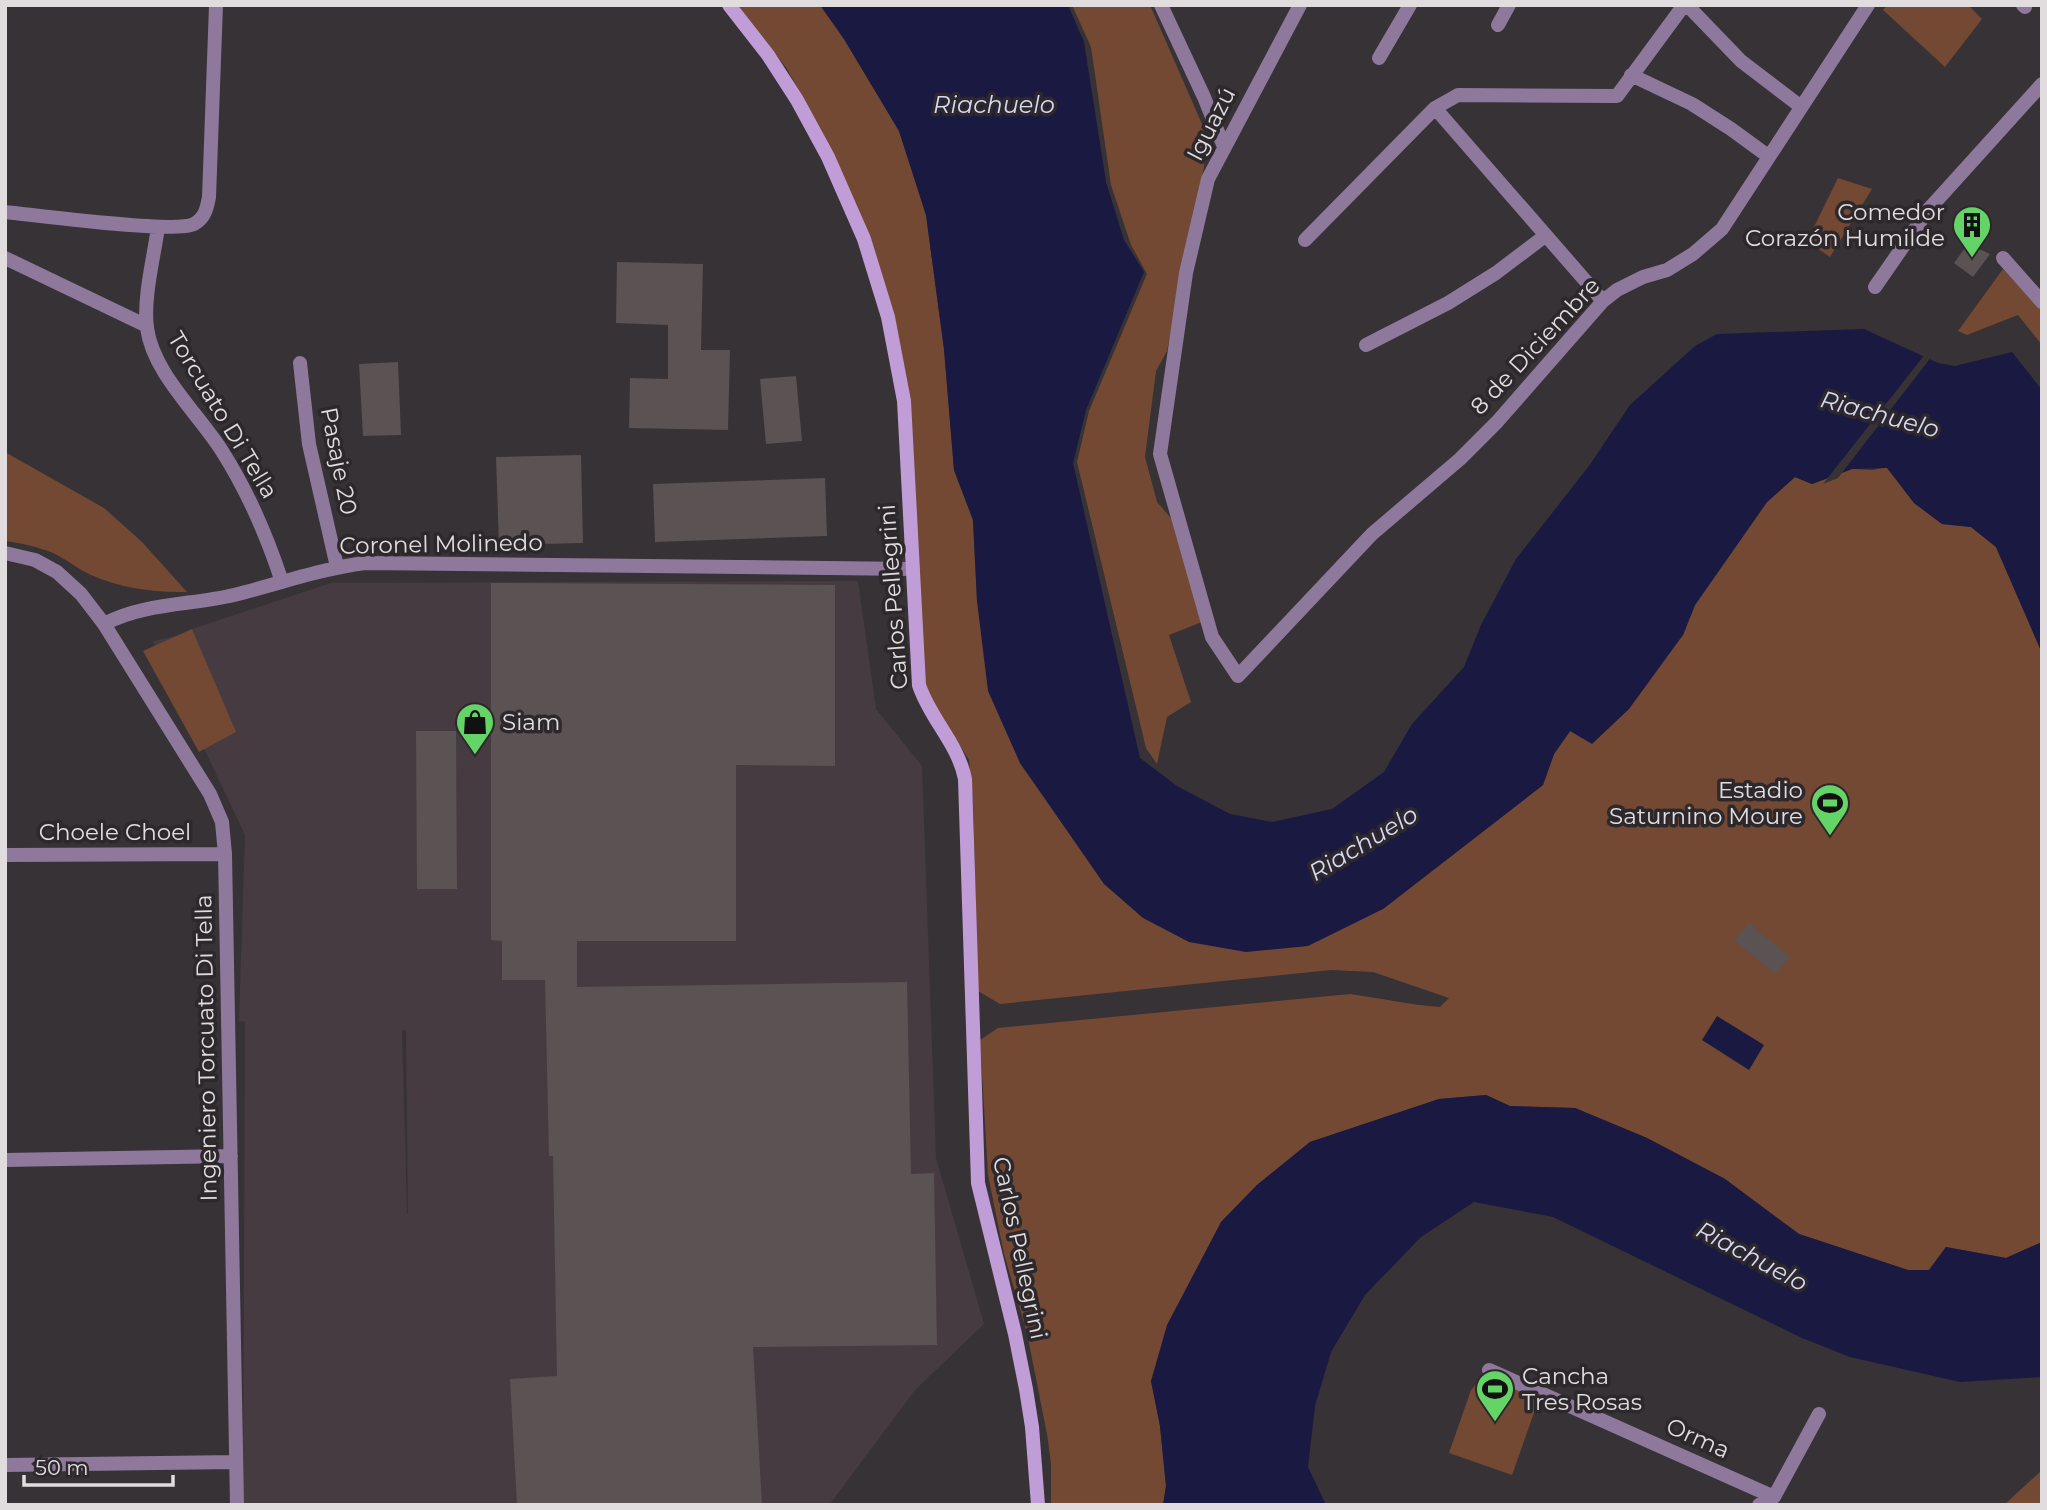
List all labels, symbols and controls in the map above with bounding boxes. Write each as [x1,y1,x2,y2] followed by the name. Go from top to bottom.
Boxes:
[1181,82,1241,166] street label: Iguazú
[933,90,1055,119] water label: Riachuelo
[1745,198,1945,252] place label: Comedor Corazón Humilde
[1951,204,1993,259] building icon: Comedor Corazón Humilde
[1464,272,1606,420] street label: 8 de Diciembre
[162,327,284,503] street label: Torcuato Di Tella
[1817,384,1943,444] water label: Riachuelo
[315,405,363,517] street label: Pasaje 20
[873,503,913,691] street label: Carlos Pellegrini
[339,528,543,560] street label: Coronel Molinedo
[454,701,496,756] shop icon: Siam
[502,708,560,736] place label: Siam
[1609,776,1803,830] place label: Estadio Saturnino Moure
[1809,782,1851,837] sports icon: Estadio Saturnino Moure
[1303,799,1423,887] water label: Riachuelo
[39,818,191,846] street label: Choele Choel
[189,894,223,1202] street label: Ingeniero Torcuato Di Tella
[987,1154,1053,1342] street label: Carlos Pellegrini
[1691,1215,1813,1297] water label: Riachuelo
[1522,1362,1642,1416] place label: Cancha Tres Rosas
[1474,1368,1516,1423] sports icon: Cancha Tres Rosas
[1662,1412,1734,1464] street label: Orma
[24,1444,173,1488] scale bar
[35,1455,89,1480] text: 50 m

